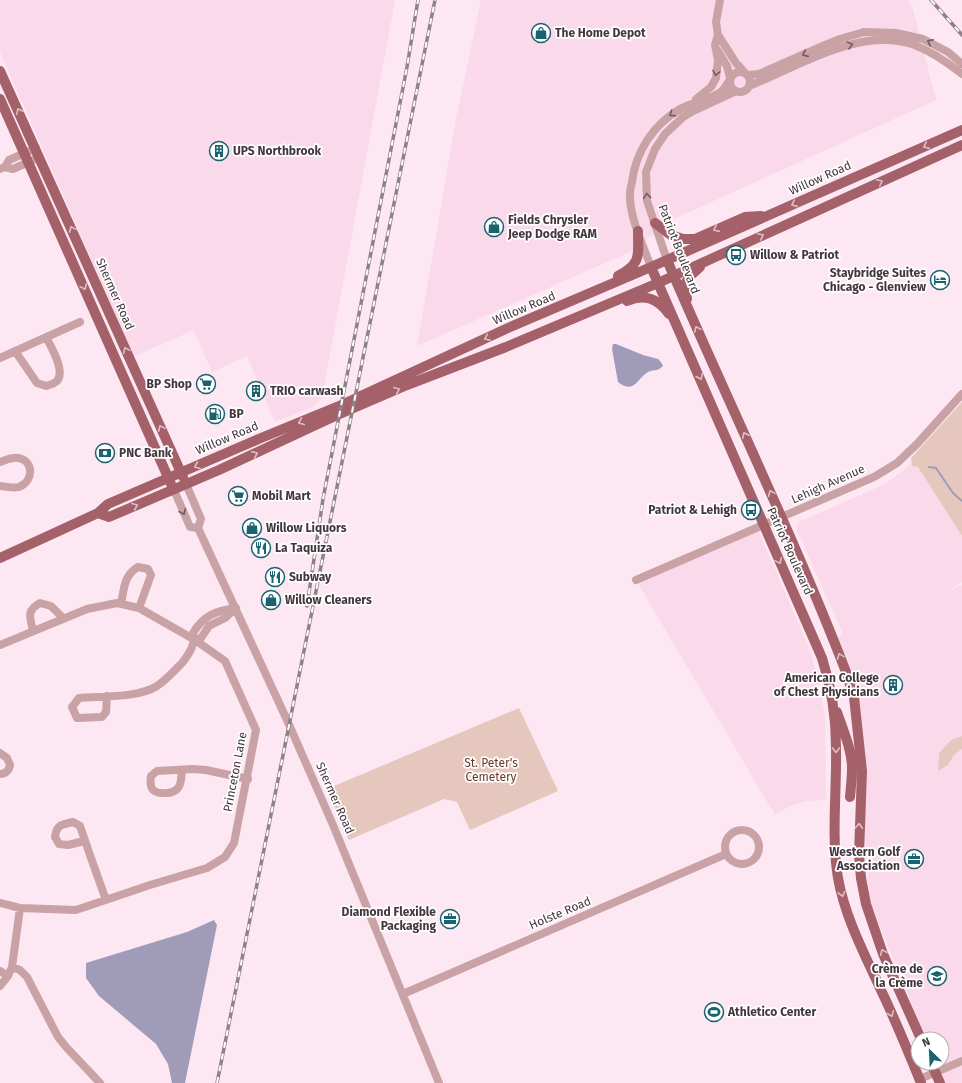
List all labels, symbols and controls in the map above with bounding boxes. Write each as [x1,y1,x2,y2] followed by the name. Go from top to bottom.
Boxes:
[530,22,552,44] shop icon: The Home Depot
[555,26,646,40] place label: The Home Depot
[927,39,934,47] one-way arrow
[846,41,853,50] one-way arrow
[802,49,810,57] one-way arrow
[713,70,721,76] one-way arrow
[16,107,24,115] one-way arrow
[670,109,677,116] one-way arrow
[208,140,230,162] building icon: UPS Northbrook
[923,141,931,149] one-way arrow
[233,144,321,158] place label: UPS Northbrook
[787,158,853,198] street label: Willow Road
[875,179,883,187] one-way arrow
[643,193,652,199] one-way arrow
[790,199,798,207] one-way arrow
[656,202,702,296] street label: Patriot Boulevard
[507,213,597,241] place label: Fields Chrysler Jeep Dodge RAM
[483,216,505,238] shop icon: Fields Chrysler Jeep Dodge RAM
[713,225,720,233] one-way arrow
[69,226,77,234] one-way arrow
[758,233,765,241] one-way arrow
[725,244,747,266] bus stop icon: Willow & Patriot
[750,248,839,262] place label: Willow & Patriot
[93,256,137,332] street label: Shermer Road
[823,266,926,294] place label: Staybridge Suites Chicago - Glenview
[929,269,951,291] hotel icon: Staybridge Suites Chicago - Glenview
[79,284,87,291] one-way arrow
[491,289,557,327] street label: Willow Road
[694,325,702,333] one-way arrow
[484,333,491,341] one-way arrow
[123,346,131,354] one-way arrow
[195,373,217,395] supermarket icon: BP Shop
[695,373,703,380] one-way arrow
[147,377,192,391] place label: BP Shop
[245,380,267,402] building icon: TRIO carwash
[270,384,344,398] place label: TRIO carwash
[393,386,400,394] one-way arrow
[204,403,226,425] fuel station icon: BP
[229,407,244,421] place label: BP
[298,417,305,425] one-way arrow
[194,419,260,457] street label: Willow Road
[158,425,166,432] one-way arrow
[742,432,750,440] one-way arrow
[94,442,116,464] bank icon: PNC Bank
[119,446,172,460] place label: PNC Bank
[250,451,258,459] one-way arrow
[194,461,201,469] one-way arrow
[789,462,867,506] street label: Lehigh Avenue
[227,485,249,507] supermarket icon: Mobil Mart
[252,489,311,503] place label: Mobil Mart
[768,489,776,497] one-way arrow
[740,499,762,521] bus stop icon: Patriot & Lehigh
[131,503,138,511] one-way arrow
[648,503,737,517] place label: Patriot & Lehigh
[764,505,816,597] street label: Patriot Boulevard
[179,508,187,515] one-way arrow
[241,517,263,539] shop icon: Willow Liquors
[266,521,347,535] place label: Willow Liquors
[250,537,272,559] restaurant icon: La Taquiza
[275,541,333,555] place label: La Taquiza
[775,557,783,564] one-way arrow
[264,566,286,588] restaurant icon: Subway
[289,570,332,584] place label: Subway
[260,589,282,611] shop icon: Willow Cleaners
[285,593,372,607] place label: Willow Cleaners
[837,653,845,660] one-way arrow
[774,671,879,699] place label: American College of Chest Physicians
[882,674,904,696] building icon: American College of Chest Physicians
[220,731,250,813] street label: Princeton Lane
[832,747,840,753] one-way arrow
[464,756,518,784] park label: St. Peter's Cemetery
[313,760,357,836] street label: Shermer Road
[855,823,864,829] one-way arrow
[829,845,902,873] place label: Western Golf Association
[903,848,925,870] office icon: Western Golf Association
[837,890,846,897] one-way arrow
[527,894,593,932] street label: Holste Road
[342,905,436,933] place label: Diamond Flexible Packaging
[439,908,461,930] office icon: Diamond Flexible Packaging
[879,948,887,955] one-way arrow
[872,962,923,990] place label: Crème de la Crème
[926,965,948,987] school or university icon: Crème de la Crème
[703,1001,725,1023] sports icon: Athletico Center
[727,1005,816,1019] place label: Athletico Center
[886,1009,894,1017] one-way arrow
[910,1031,950,1071] north arrow
[920,1035,932,1050] text: N

